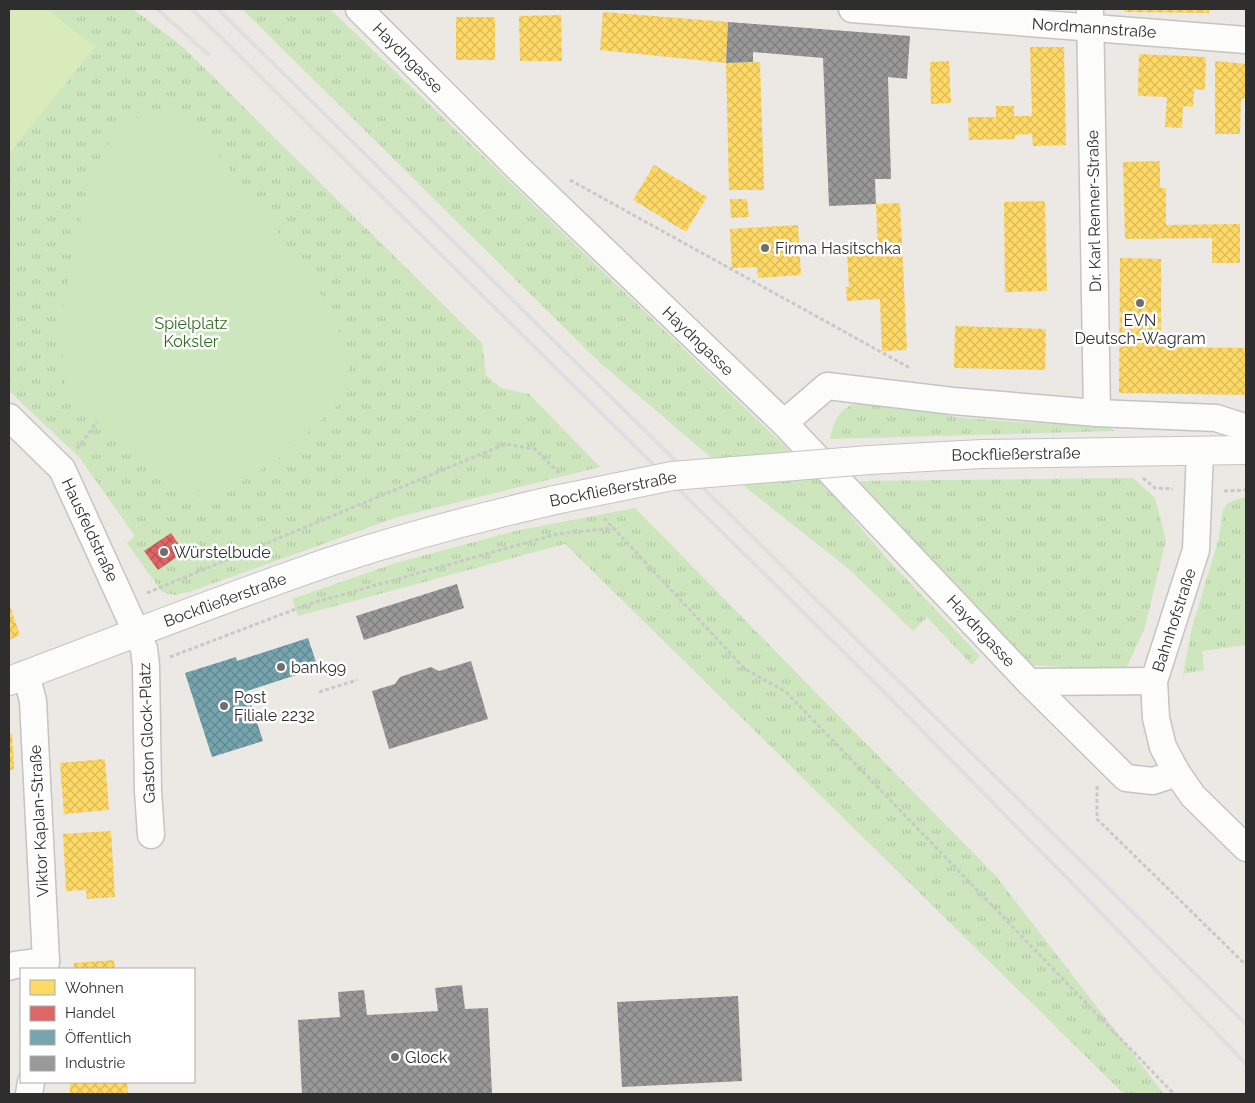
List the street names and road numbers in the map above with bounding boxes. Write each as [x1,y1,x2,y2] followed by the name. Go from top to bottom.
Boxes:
[1031,14,1157,42] street label: Nordmannstraße
[369,19,447,97] street label: Haydngasse
[1083,130,1105,292] street label: Dr. Karl Renner-Straße
[659,302,737,380] street label: Haydngasse
[951,443,1081,465] street label: Bockfließerstraße
[548,467,678,511] street label: Bockfließerstraße
[58,475,122,585] street label: Hausfeldstraße
[1148,566,1200,674] street label: Bahnhofstraße
[161,569,289,631] street label: Bockfließerstraße
[943,591,1019,671] street label: Haydngasse
[135,662,159,804] street label: Gaston Glock-Platz
[26,744,52,898] street label: Viktor Kaplan-Straße

